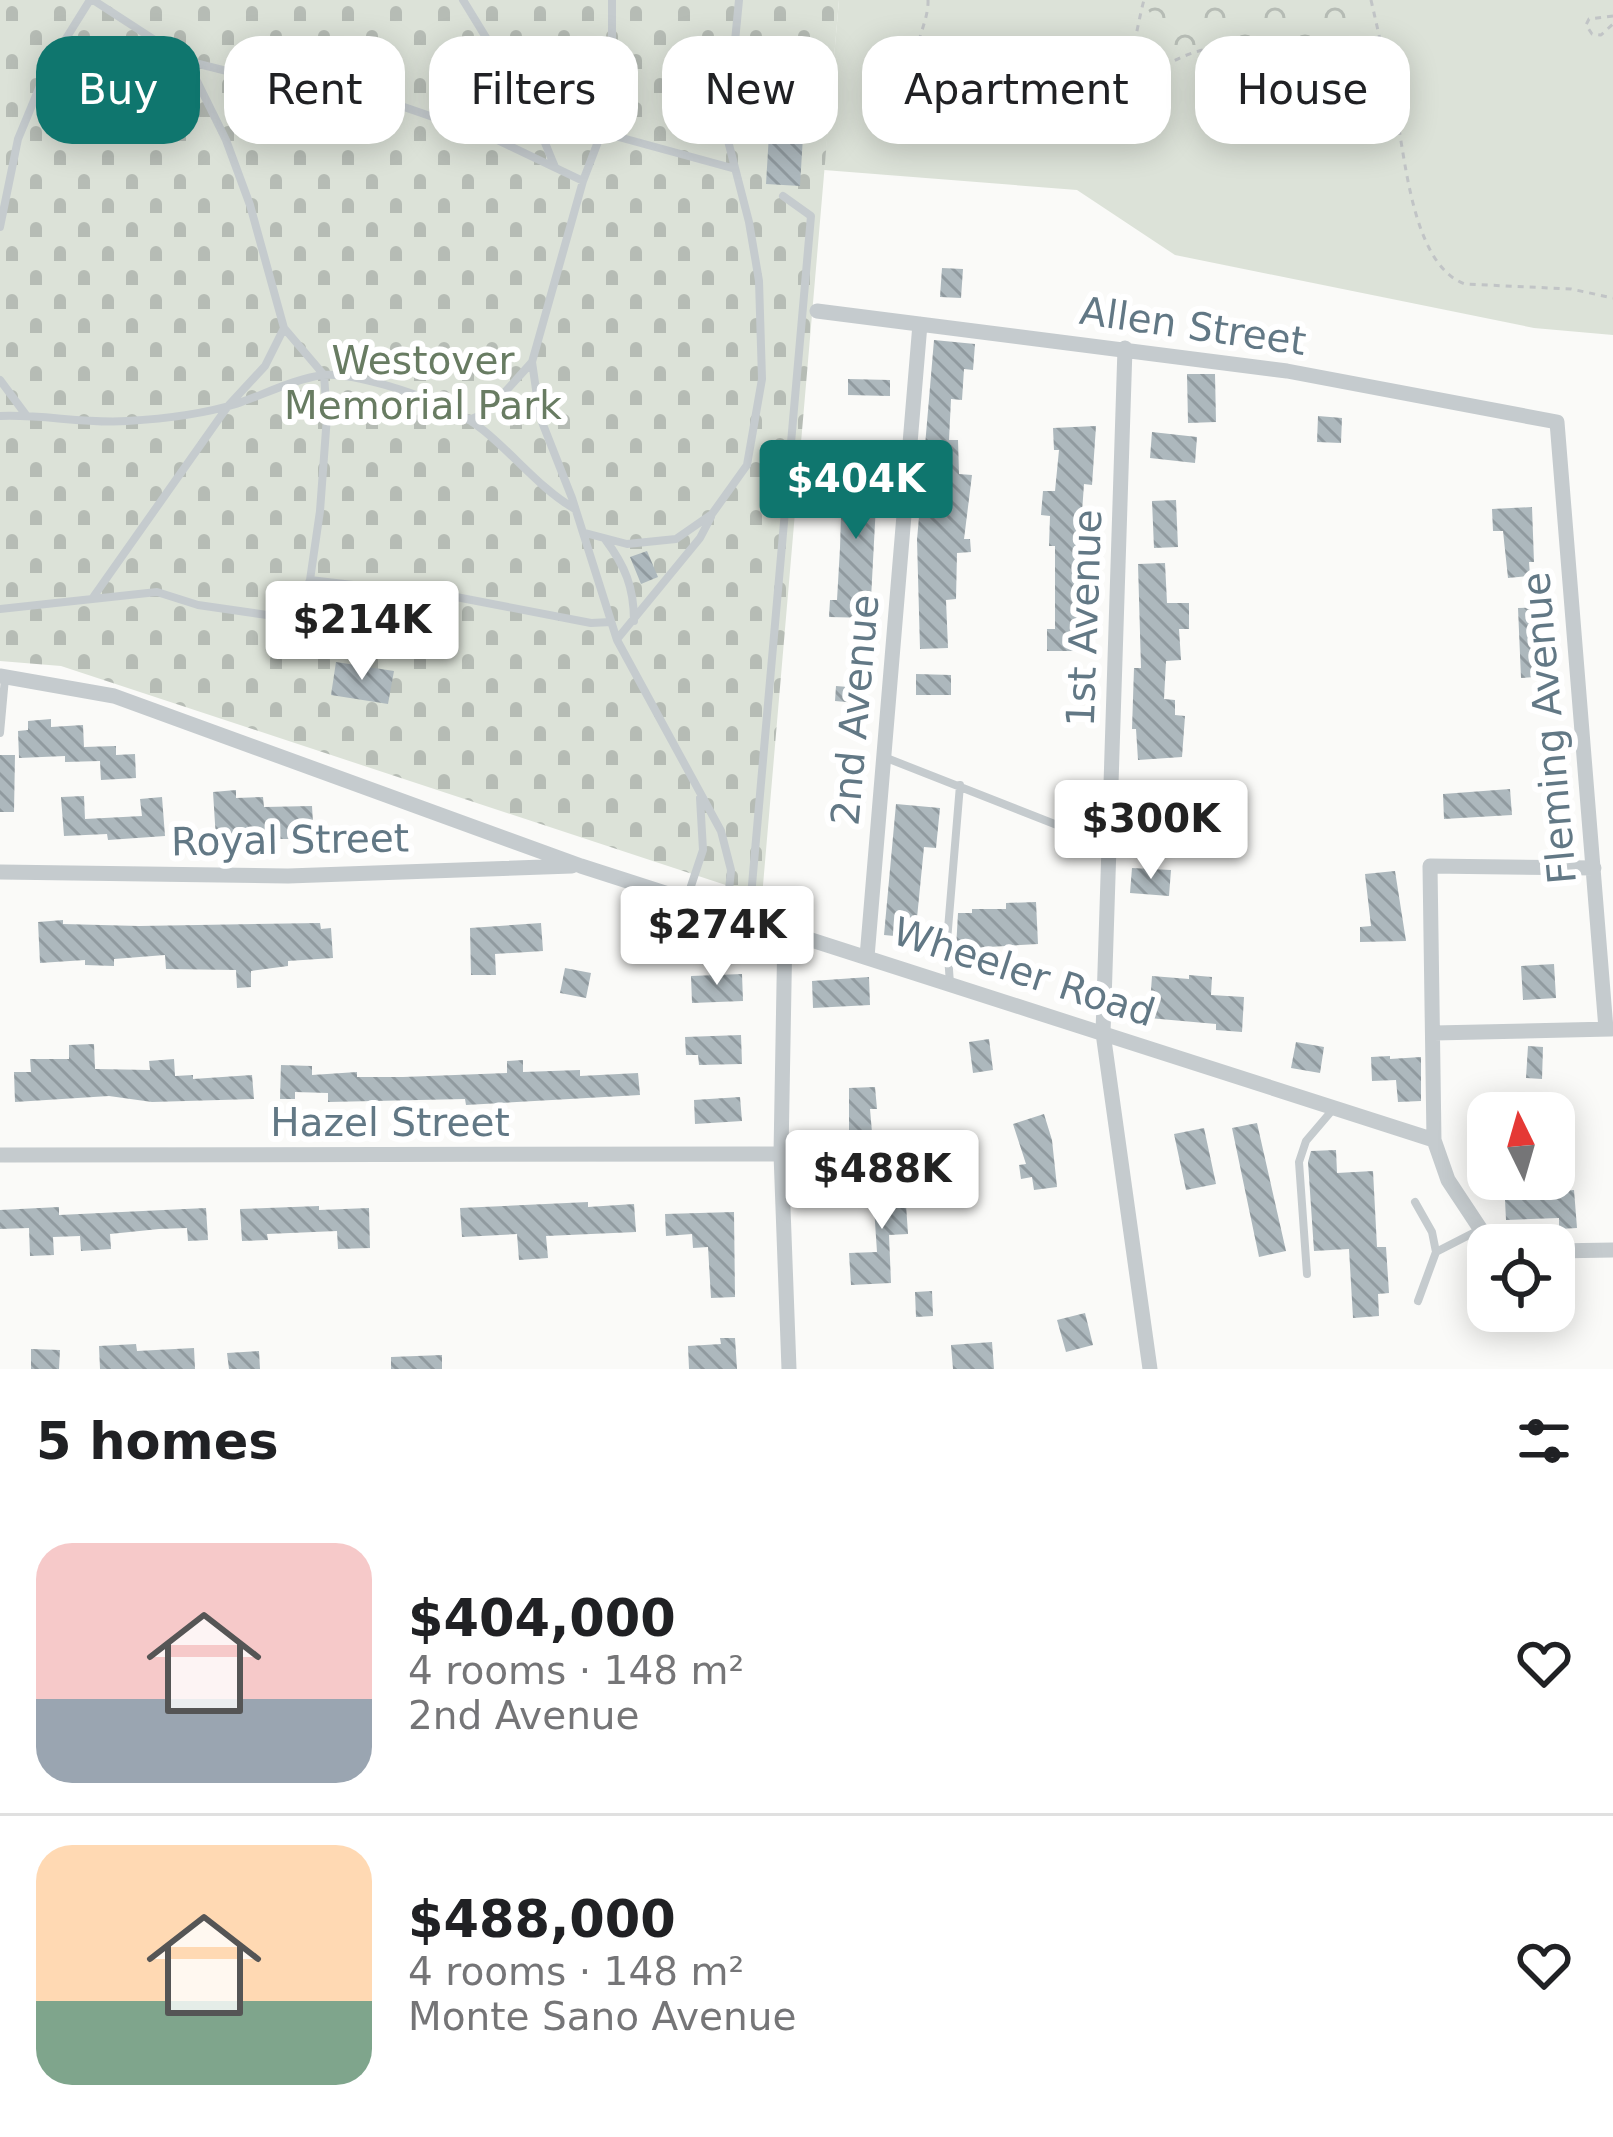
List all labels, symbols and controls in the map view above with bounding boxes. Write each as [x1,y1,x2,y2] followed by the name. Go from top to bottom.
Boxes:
[36,36,200,144] chip: Buy
[224,36,405,144] chip: Rent
[429,36,638,144] chip: Filters
[662,36,838,144] chip: New
[862,36,1171,144] chip: Apartment
[1195,36,1410,144] chip: House
[1077,288,1309,364] street label: Allen Street
[284,338,562,428] park label: Westover Memorial Park
[772,440,940,542] pin: $404K
[787,456,925,501] text: $404K
[1058,508,1110,728] street label: 1st Avenue
[1513,570,1585,886] street label: Fleming Avenue
[278,581,446,683] pin: $214K
[822,593,888,827] street label: 2nd Avenue
[293,597,431,642] text: $214K
[1067,780,1235,882] pin: $300K
[1082,796,1220,841] text: $300K
[171,815,409,865] street label: Royal Street
[633,886,801,988] pin: $274K
[648,902,786,947] text: $274K
[888,909,1160,1035] street label: Wheeler Road
[1467,1092,1575,1200] north arrow
[1467,1092,1575,1332] map controls
[270,1100,510,1145] street label: Hazel Street
[798,1130,966,1232] pin: $488K
[813,1146,951,1191] text: $488K
[1467,1224,1575,1332] button: locate
[1511,1408,1577,1474] icon: filters
[36,1412,279,1471] text: 5 homes
[408,1589,676,1648] text: $404,000
[132,1591,276,1735] icon: home
[1511,1630,1577,1696] icon: heart
[408,1648,744,1693] text: 4 rooms · 148 m²
[408,1693,640,1738] text: 2nd Avenue
[408,1890,676,1949] text: $488,000
[132,1893,276,2037] icon: home
[1511,1932,1577,1998] icon: heart
[408,1949,744,1994] text: 4 rooms · 148 m²
[408,1994,796,2039] text: Monte Sano Avenue

